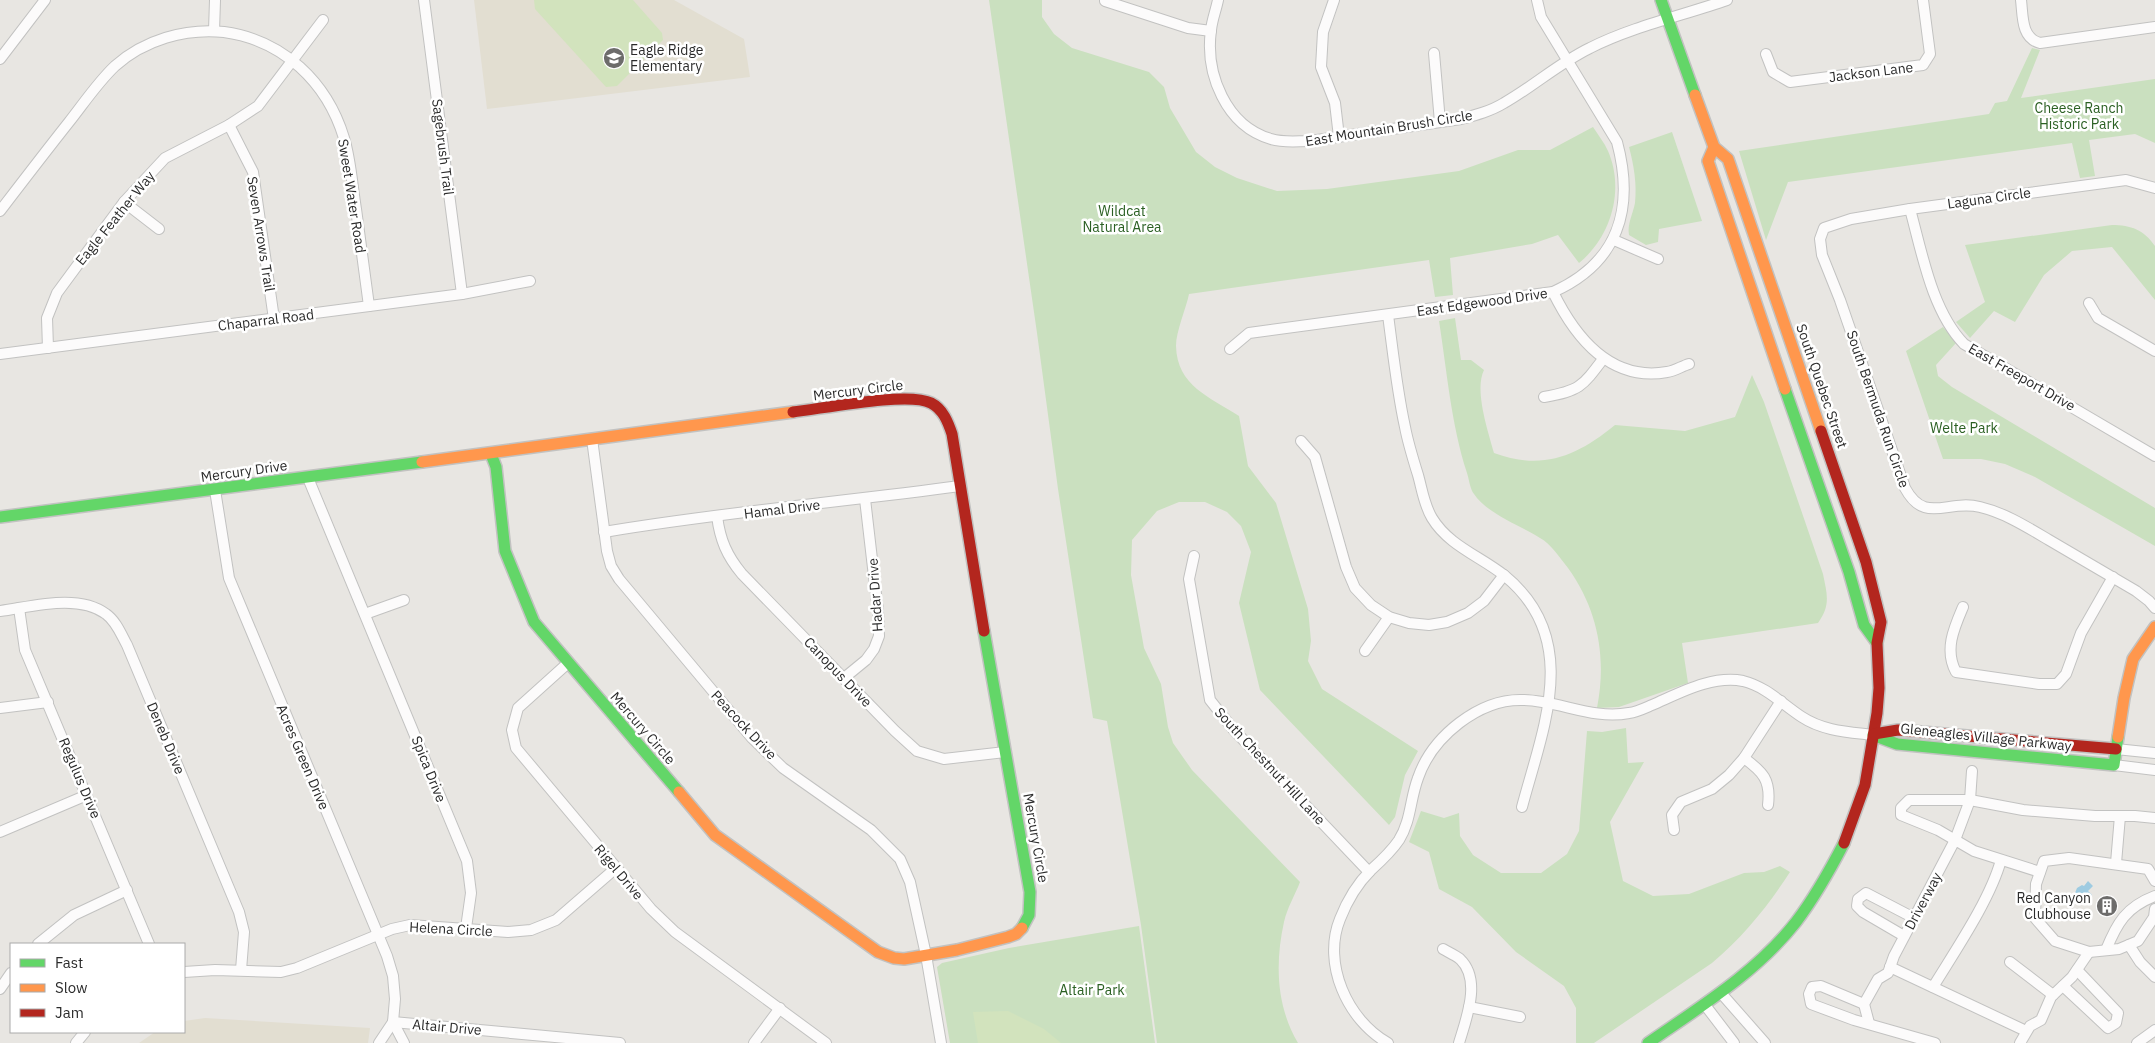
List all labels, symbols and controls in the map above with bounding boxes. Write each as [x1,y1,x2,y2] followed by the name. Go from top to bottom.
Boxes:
[630,41,704,75] place label: Eagle Ridge Elementary
[602,46,626,70] school or university icon: Eagle Ridge Elementary
[1828,58,1915,86] street label: Jackson Lane
[428,98,458,196] street label: Sagebrush Trail
[2034,99,2124,133] park label: Cheese Ranch Historic Park
[1304,106,1474,150] street label: East Mountain Brush Circle
[334,138,370,254] street label: Sweet Water Road
[71,167,159,269] street label: Eagle Feather Way
[243,175,279,293] street label: Seven Arrows Trail
[1946,183,2032,213] street label: Laguna Circle
[1082,202,1162,236] park label: Wildcat Natural Area
[1415,284,1549,320] street label: East Edgewood Drive
[217,305,315,335] street label: Chaparral Road
[1792,322,1852,451] street label: South Quebec Street
[1843,328,1913,490] street label: South Bermuda Run Circle
[1965,339,2079,415] street label: East Freeport Drive
[812,376,904,404] street label: Mercury Circle
[1930,419,1999,437] park label: Welte Park
[200,456,289,486] street label: Mercury Drive
[743,495,821,523] street label: Hamal Drive
[863,557,887,632] street label: Hadar Drive
[800,633,876,711] street label: Canopus Drive
[707,687,781,764] street label: Peacock Drive
[607,688,680,768] street label: Mercury Circle
[143,699,189,777] street label: Deneb Drive
[273,702,333,813] street label: Acres Green Drive
[1211,703,1329,829] street label: South Chestnut Hill Lane
[1900,719,2073,755] street label: Gleneagles Village Parkway
[408,733,451,805] street label: Spica Drive
[55,735,105,821] street label: Regulus Drive
[1019,792,1053,884] street label: Mercury Circle
[591,841,648,904] street label: Rigel Drive
[1900,869,1946,933] street label: Driverway
[2016,889,2091,923] place label: Red Canyon Clubhouse
[2095,894,2119,918] building icon: Red Canyon Clubhouse
[409,918,494,940] street label: Helena Circle
[10,943,185,1033] legend
[55,953,83,972] text: Fast
[55,978,88,997] text: Slow
[1059,981,1125,999] park label: Altair Park
[55,1003,84,1022] text: Jam
[412,1015,483,1039] street label: Altair Drive

